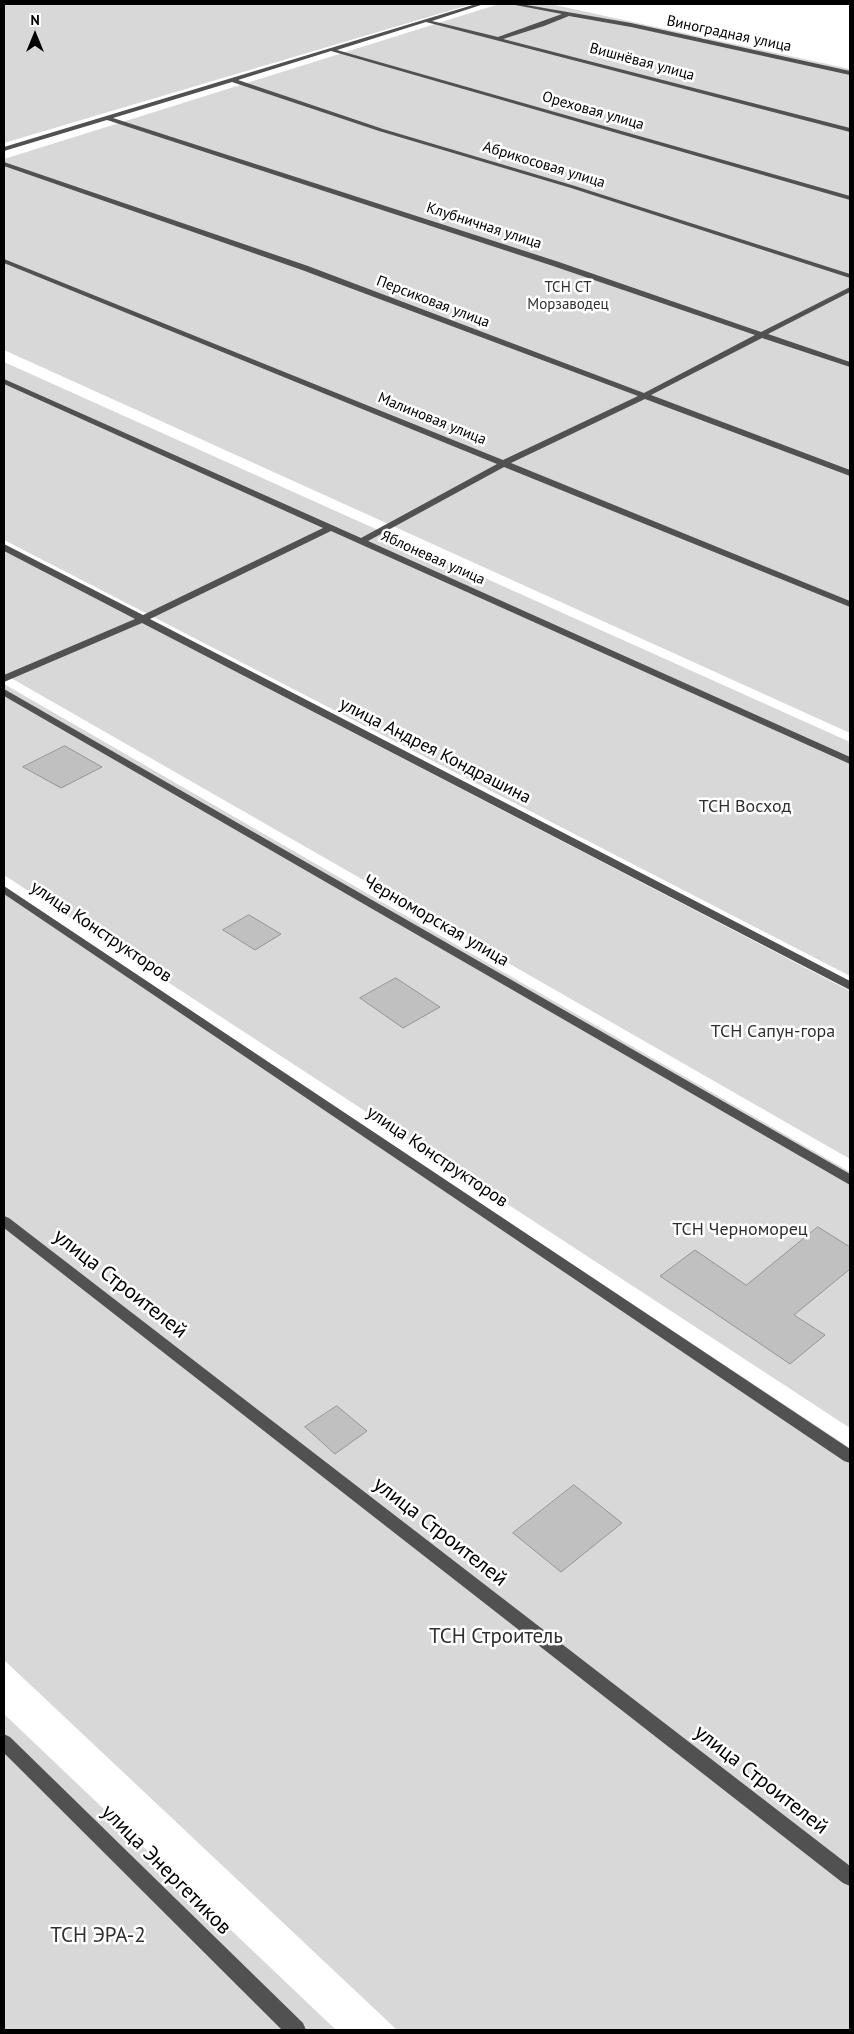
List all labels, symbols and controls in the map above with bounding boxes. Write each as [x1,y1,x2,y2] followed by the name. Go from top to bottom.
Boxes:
[10,10,60,60] north arrow
[30,11,40,29] text: N
[665,12,793,56] street label: Виноградная улица
[588,39,696,85] street label: Вишнёвая улица
[540,88,646,134] street label: Ореховая улица
[481,138,607,192] street label: Абрикосовая улица
[424,199,544,253] street label: Клубничная улица
[374,272,492,332] street label: Персиковая улица
[527,279,609,314] park label: ТСН СТ Морзаводец
[375,389,489,449] street label: Малиновая улица
[378,527,488,589] street label: Яблоневая улица
[336,693,534,809] street label: улица Андрея Кондрашина
[699,796,791,818] park label: ТСН Восход
[359,870,513,972] street label: Черноморская улица
[26,877,176,987] street label: улица Конструкторов
[711,1021,835,1043] park label: ТСН Сапун-гора
[362,1102,512,1212] street label: улица Конструкторов
[672,1219,808,1241] park label: ТСН Черноморец
[48,1224,192,1344] street label: улица Строителей
[368,1472,512,1592] street label: улица Строителей
[429,1624,563,1650] park label: ТСН Строитель
[689,1720,833,1840] street label: улица Строителей
[96,1800,236,1940] street label: улица Энергетиков
[50,1923,146,1949] park label: ТСН ЭРА-2

